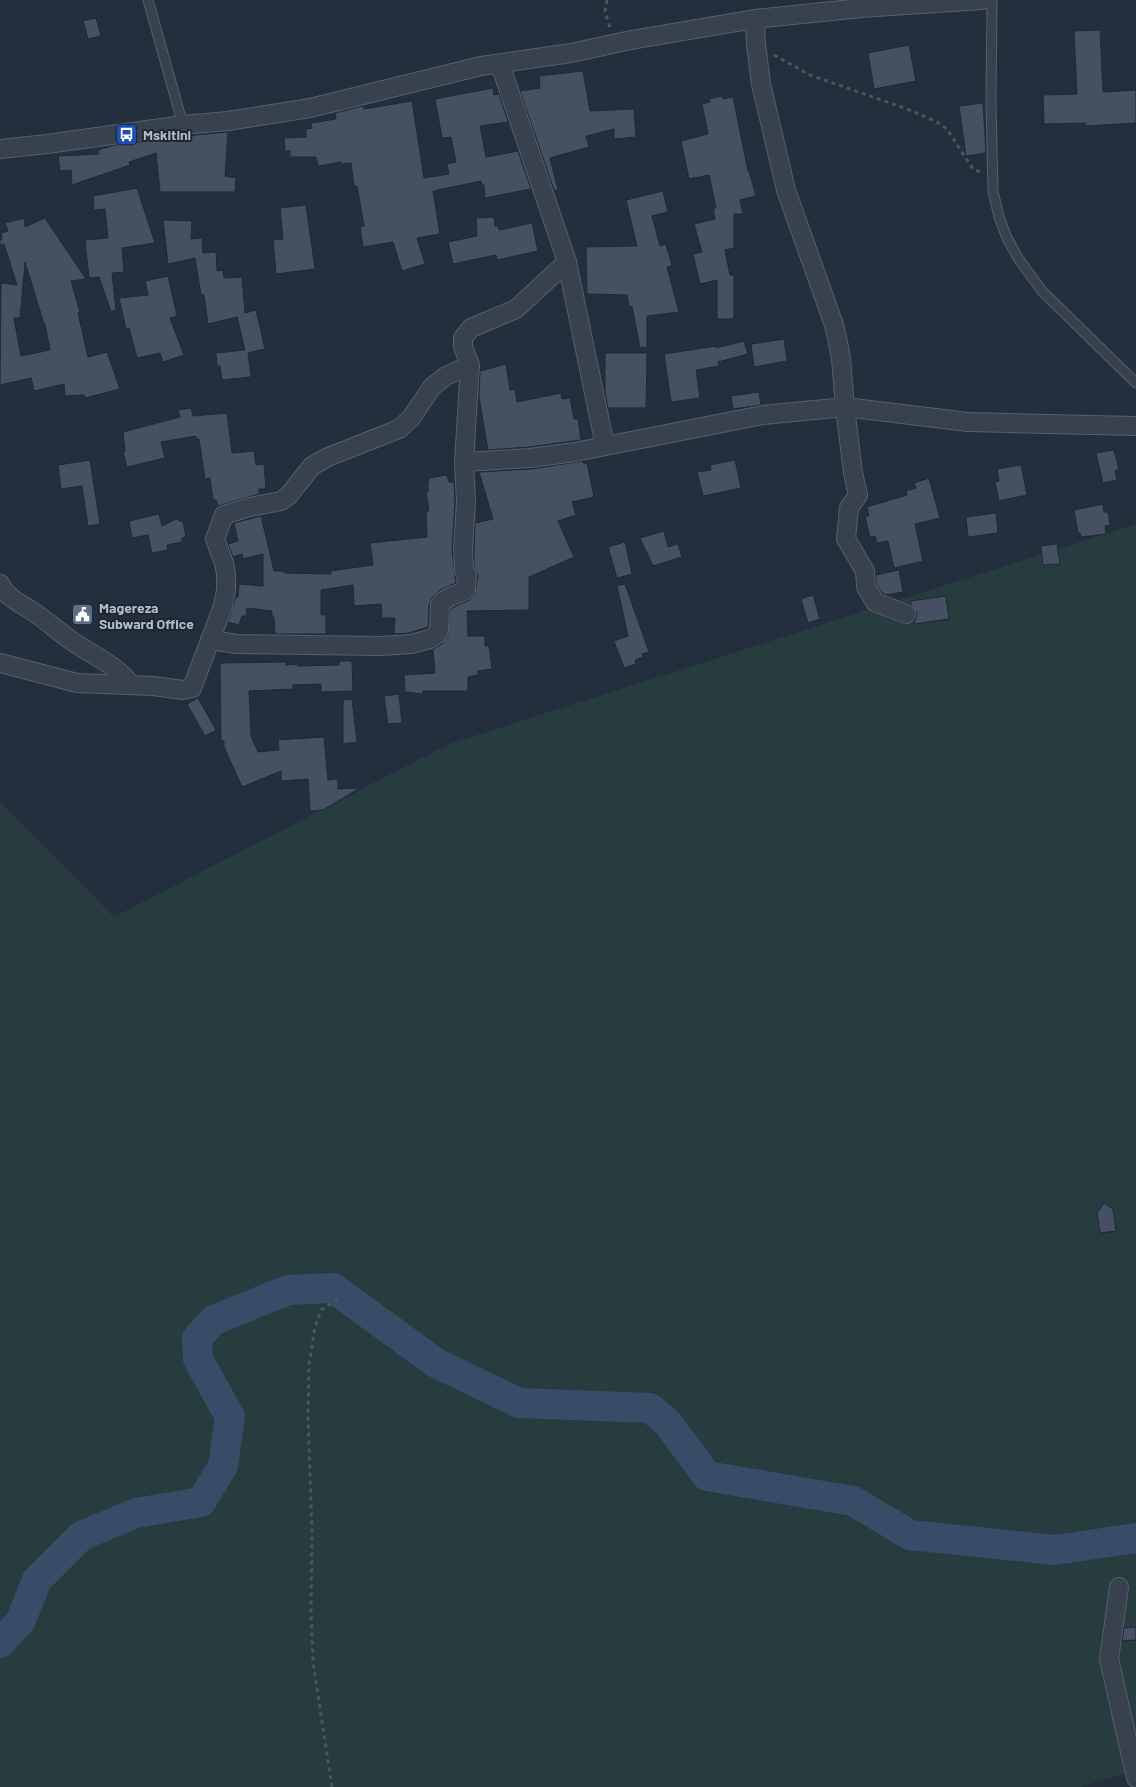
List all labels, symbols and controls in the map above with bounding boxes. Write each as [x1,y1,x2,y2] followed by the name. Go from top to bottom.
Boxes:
[115,122,139,146] bus stop icon: Mskitini
[143,126,191,143] place label: Mskitini
[99,599,194,632] place label: Magereza Subward Office
[71,603,95,627] public building icon: Magereza Subward Office

